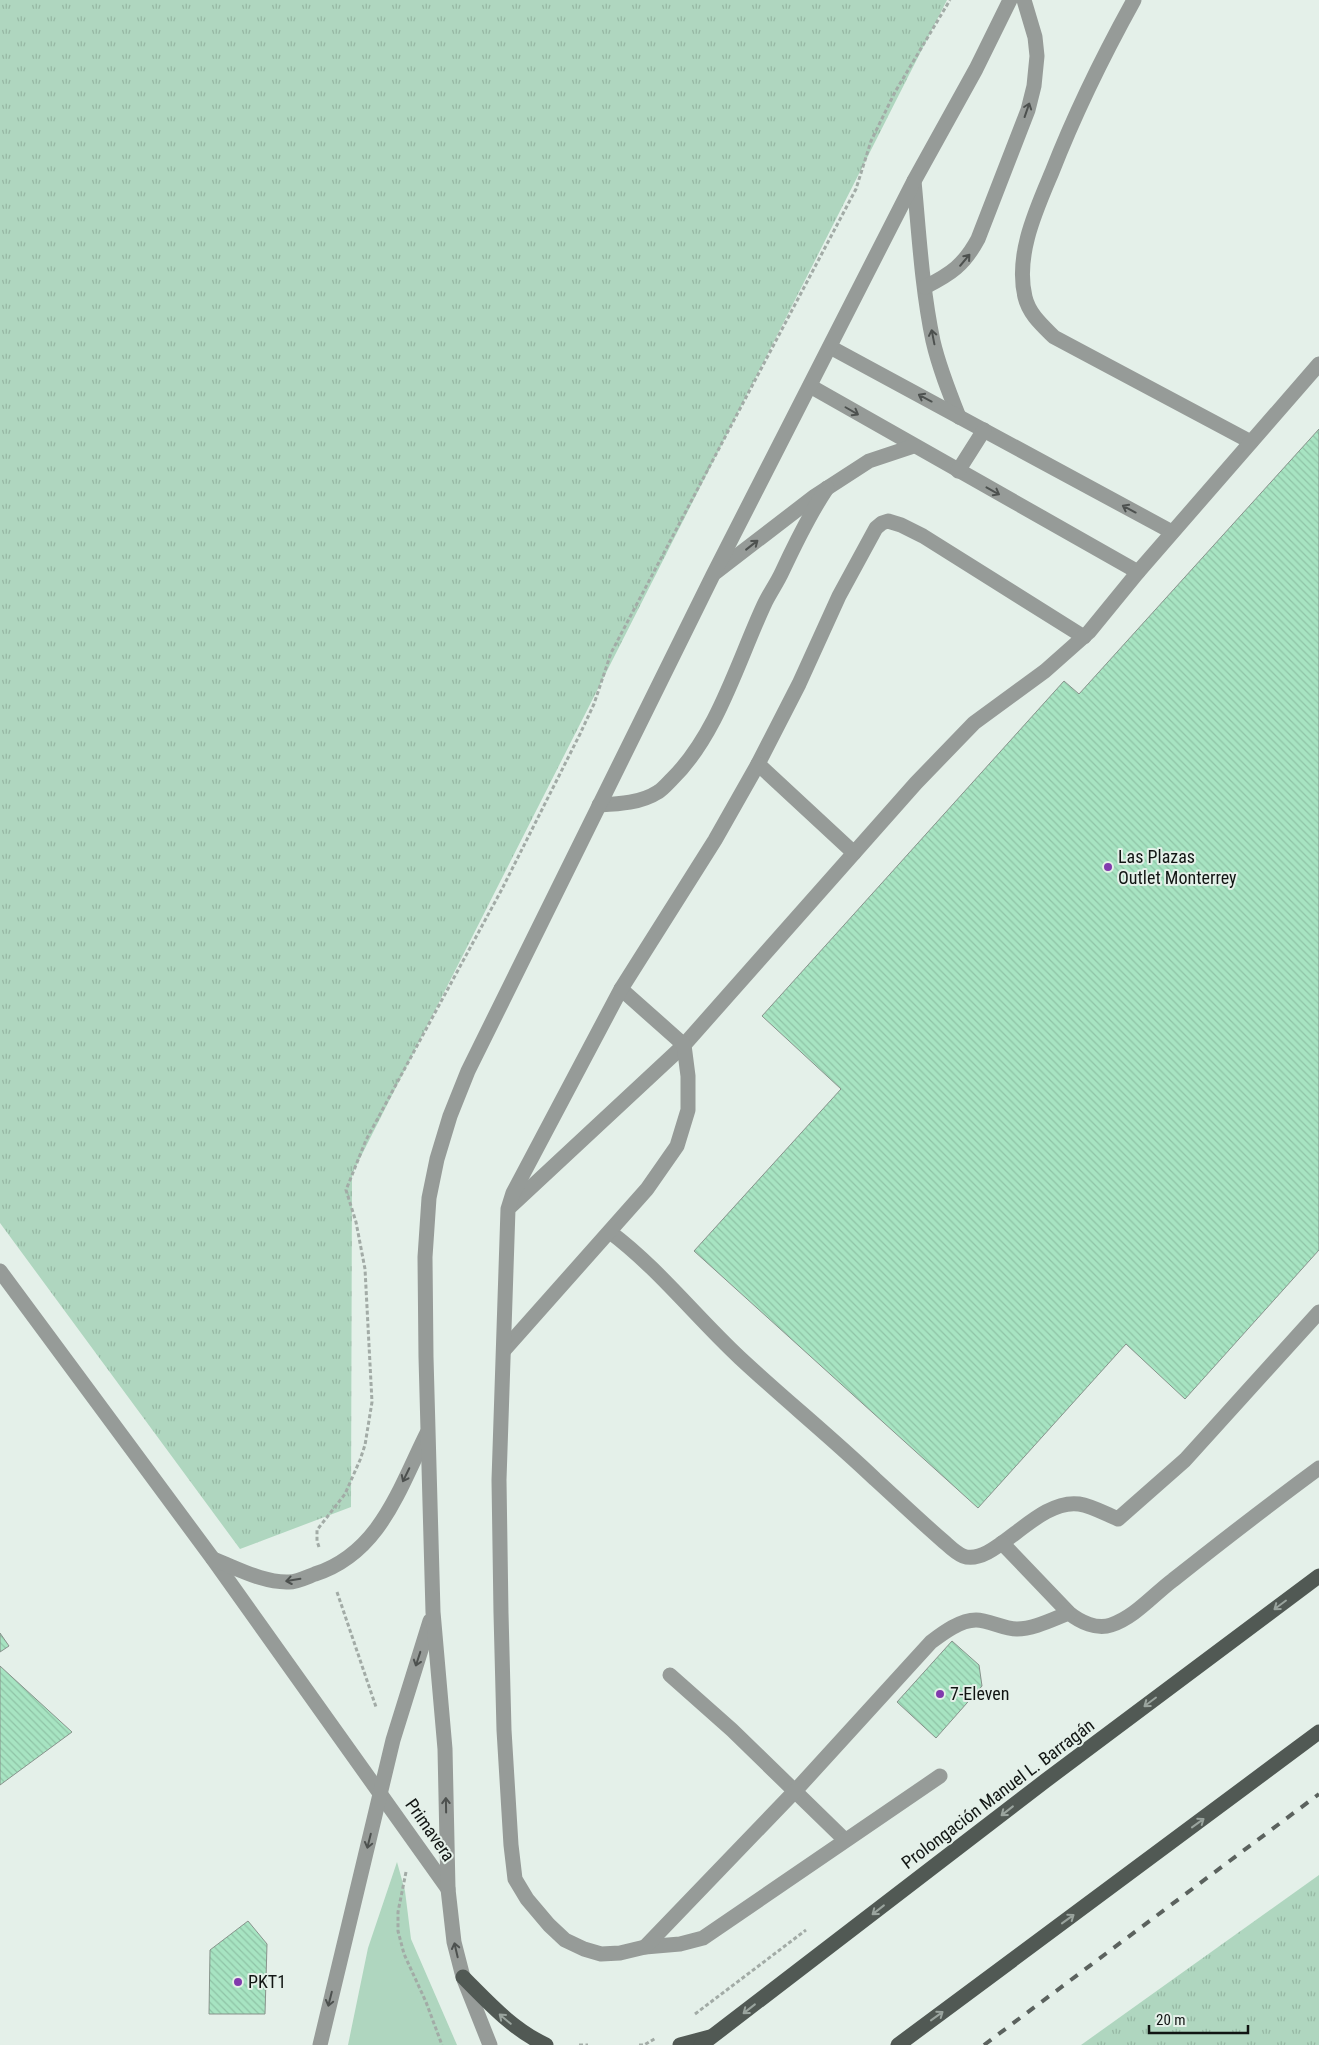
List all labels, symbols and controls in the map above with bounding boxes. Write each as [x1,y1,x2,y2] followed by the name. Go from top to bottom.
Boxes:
[1023,103,1032,119] one-way arrow
[959,254,970,267] one-way arrow
[928,330,937,346] one-way arrow
[918,393,933,403] one-way arrow
[844,406,859,416] one-way arrow
[986,486,1001,496] one-way arrow
[1123,504,1137,514] one-way arrow
[745,539,758,550] one-way arrow
[1118,846,1237,888] place label: Las Plazas Outlet Monterrey
[1102,861,1114,873] marker: Las Plazas Outlet Monterrey
[401,1467,410,1482] one-way arrow
[285,1575,301,1585] one-way arrow
[1273,1600,1287,1610] one-way arrow
[413,1650,423,1666] one-way arrow
[950,1683,1010,1704] place label: 7-Eleven
[934,1688,946,1700] marker: 7-Eleven
[1144,1697,1157,1708] one-way arrow
[897,1714,1098,1873] street label: Prolongación Manuel L. Barragán
[401,1794,459,1865] street label: Primavera
[441,1798,451,1814] one-way arrow
[1000,1805,1013,1816] one-way arrow
[1191,1818,1205,1828] one-way arrow
[364,1832,373,1848] one-way arrow
[872,1904,885,1915] one-way arrow
[1061,1914,1074,1925] one-way arrow
[451,1942,460,1958] one-way arrow
[248,1971,286,1992] place label: PKT1
[232,1976,244,1988] marker: PKT1
[325,1990,335,2006] one-way arrow
[1149,2002,1248,2034] scale bar
[743,2003,756,2014] one-way arrow
[930,2011,944,2021] one-way arrow
[1156,2011,1186,2029] text: 20 m
[499,2014,512,2025] one-way arrow

